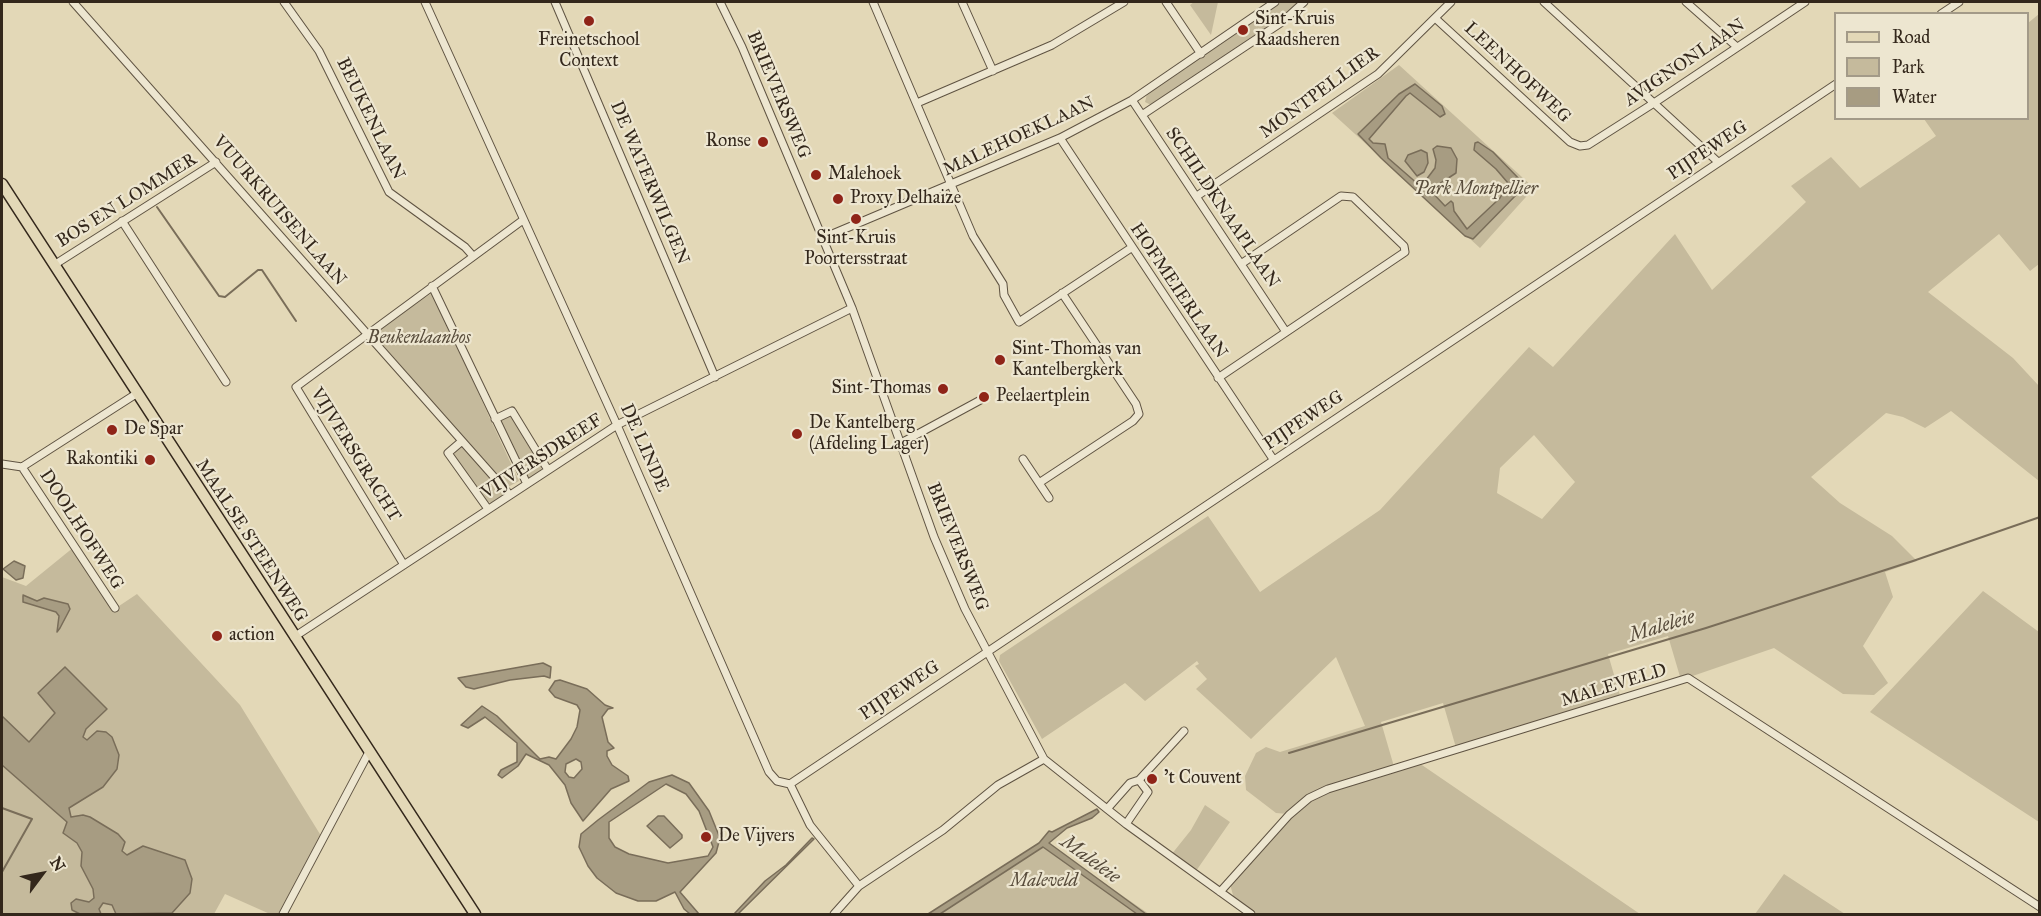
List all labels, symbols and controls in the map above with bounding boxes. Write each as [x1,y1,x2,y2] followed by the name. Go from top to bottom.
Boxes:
[1255,9,1340,52] place label: Sint-Kruis Raadsheren
[1834,12,2029,120] legend
[582,14,596,28] marker: Freinetschool Context
[1620,15,1750,111] street label: AVIGNONLAAN
[1459,18,1575,128] street label: LEENHOFWEG
[1236,23,1250,37] marker: Sint-Kruis Raadsheren
[1892,26,1930,48] text: Road
[741,28,815,162] street label: BRIEVERSWEG
[538,30,640,72] place label: Freinetschool Context
[1256,42,1384,144] street label: MONTPELLIER
[331,55,409,183] street label: BEUKENLAAN
[1892,56,1925,78] text: Park
[1892,86,1936,108] text: Water
[940,92,1098,182] street label: MALEHOEKLAAN
[605,98,693,268] street label: DE WATERWILGEN
[1664,116,1752,186] street label: PIJPEWEG
[1160,124,1284,292] street label: SCHILDKNAAPLAAN
[208,131,350,291] street label: VUURKRUISENLAAN
[705,131,751,153] place label: Ronse
[756,135,770,149] marker: Ronse
[53,149,201,253] street label: BOS EN LOMMER
[828,164,901,186] place label: Malehoek
[809,168,823,182] marker: Malehoek
[1414,179,1538,201] park label: Park Montpellier
[850,188,961,210] place label: Proxy Delhaize
[831,192,845,206] marker: Proxy Delhaize
[849,212,863,226] marker: Sint-Kruis Poortersstraat
[1125,219,1231,363] street label: HOFMEIERLAAN
[804,228,908,270] place label: Sint-Kruis Poortersstraat
[367,328,471,350] park label: Beukenlaanbos
[1012,339,1141,382] place label: Sint-Thomas van Kantelbergkerk
[993,353,1007,367] marker: Sint-Thomas van Kantelbergkerk
[832,378,931,400] place label: Sint-Thomas
[936,382,950,396] marker: Sint-Thomas
[305,384,405,526] street label: VIJVERSGRACHT
[996,386,1090,408] place label: Peelaertplein
[1260,386,1348,456] street label: PIJPEWEG
[977,390,991,404] marker: Peelaertplein
[615,401,673,495] street label: DE LINDE
[477,410,607,504] street label: VIJVERSDREEF
[809,413,929,456] place label: De Kantelberg (Afdeling Lager)
[124,419,183,441] place label: De Spar
[105,423,119,437] marker: De Spar
[790,427,804,441] marker: De Kantelberg (Afdeling Lager)
[66,449,138,471] place label: Rakontiki
[143,453,157,467] marker: Rakontiki
[190,455,312,627] street label: MAALSE STEENWEG
[34,466,128,594] street label: DOOLHOFWEG
[921,480,993,614] street label: BRIEVERSWEG
[1626,606,1698,648] water label: Maleleie
[229,625,274,647] place label: action
[210,629,224,643] marker: action
[856,656,944,726] street label: PIJPEWEG
[1558,660,1670,712] street label: MALEVELD
[1164,768,1242,790] place label: 't Couvent
[1145,772,1159,786] marker: 't Couvent
[718,826,795,848] place label: De Vijvers
[699,830,713,844] marker: De Vijvers
[1056,830,1124,890] water label: Maleleie
[12,844,72,904] north arrow
[46,853,69,875] text: N
[1010,871,1078,893] park label: Maleveld

